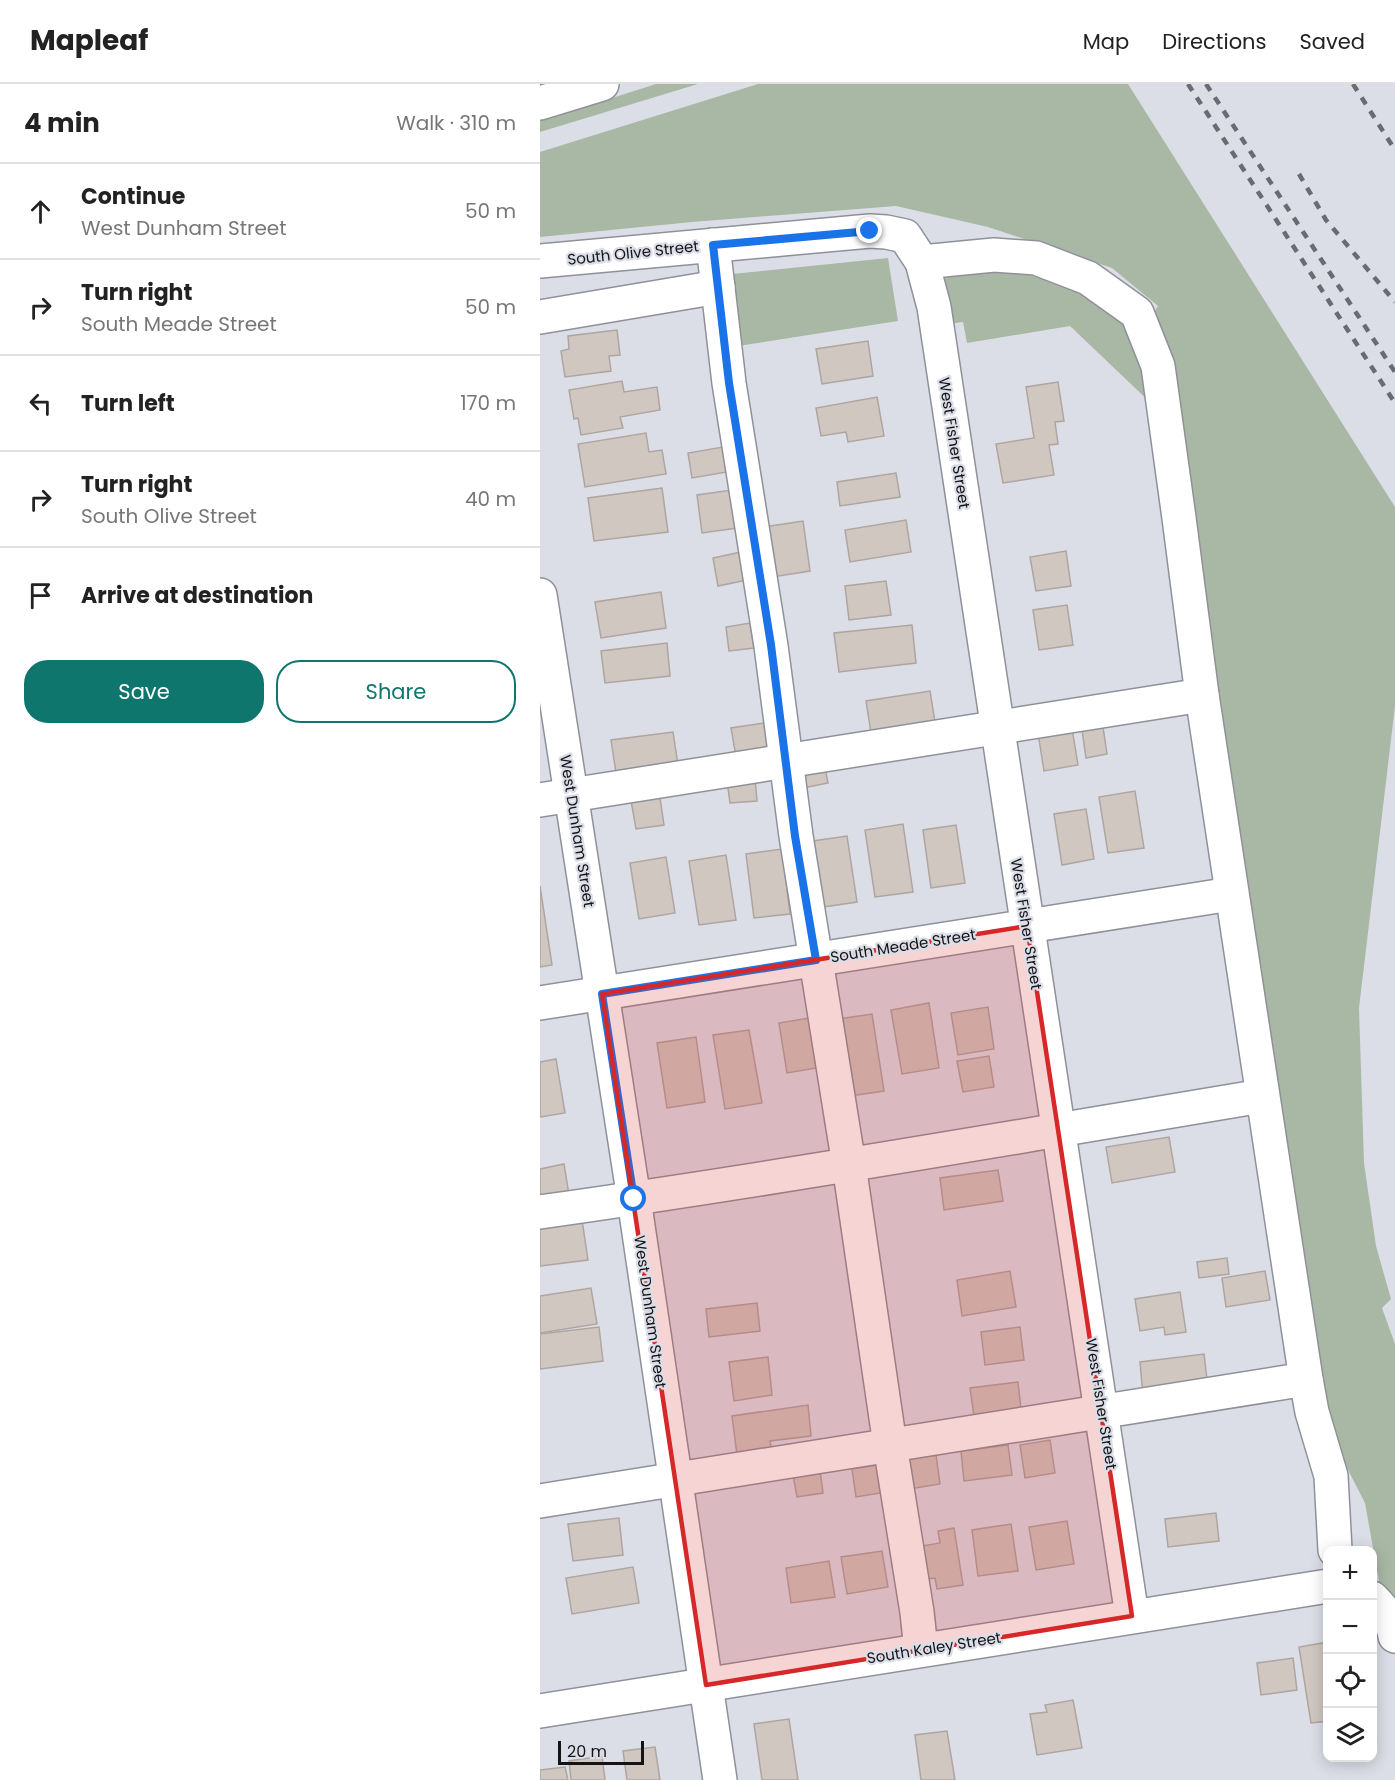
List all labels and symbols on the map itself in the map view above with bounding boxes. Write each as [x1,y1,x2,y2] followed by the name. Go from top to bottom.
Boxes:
[856,217,882,243] route end
[566,235,700,270] street label: South Olive Street
[934,376,975,510] street label: West Fisher Street
[555,753,600,909] street label: West Dunham Street
[1006,857,1047,991] street label: West Fisher Street
[829,924,977,967] street label: South Meade Street
[620,1185,646,1211] route start
[629,1234,672,1390] street label: West Dunham Street
[1081,1337,1122,1471] street label: West Fisher Street
[865,1627,1003,1668] street label: South Kaley Street
[558,1738,644,1766] scale bar

